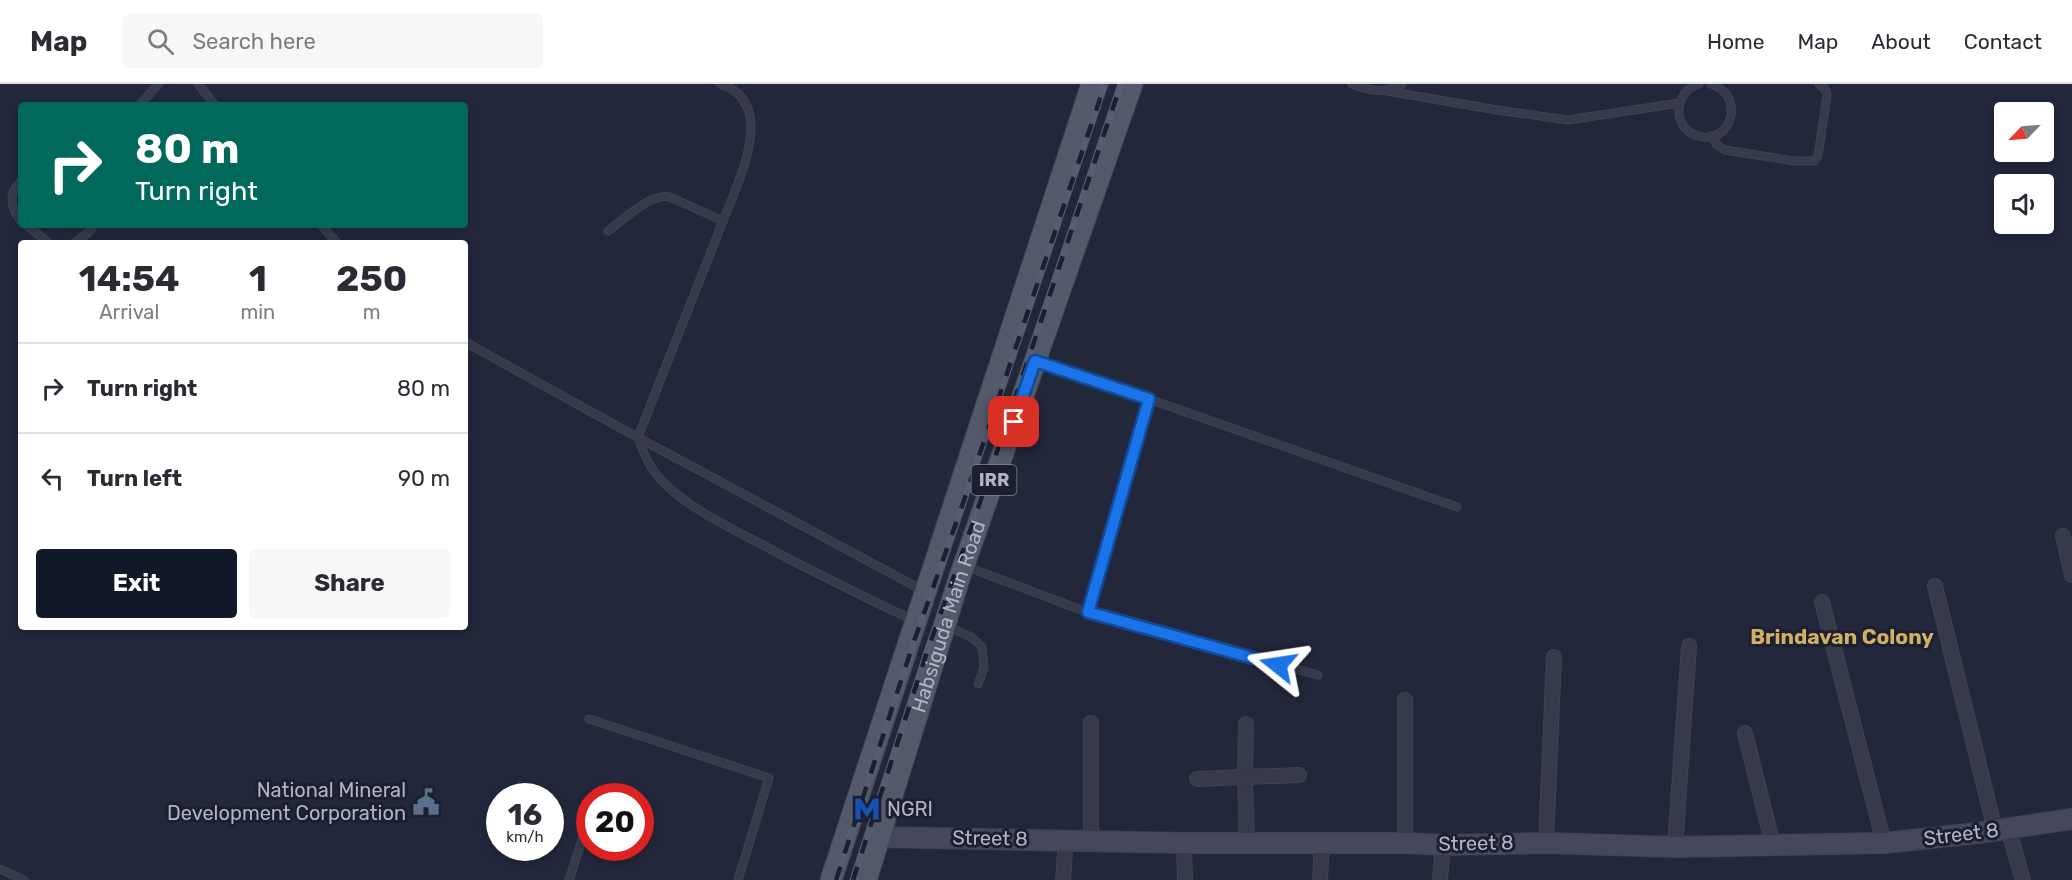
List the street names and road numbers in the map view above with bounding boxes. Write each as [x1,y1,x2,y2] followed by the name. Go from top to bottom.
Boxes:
[972,465,1016,495] road number: IRR
[906,517,991,716] street label: Habsiguda Main Road
[1922,817,2000,851] street label: Street 8
[952,825,1028,851] street label: Street 8
[1438,830,1514,856] street label: Street 8

